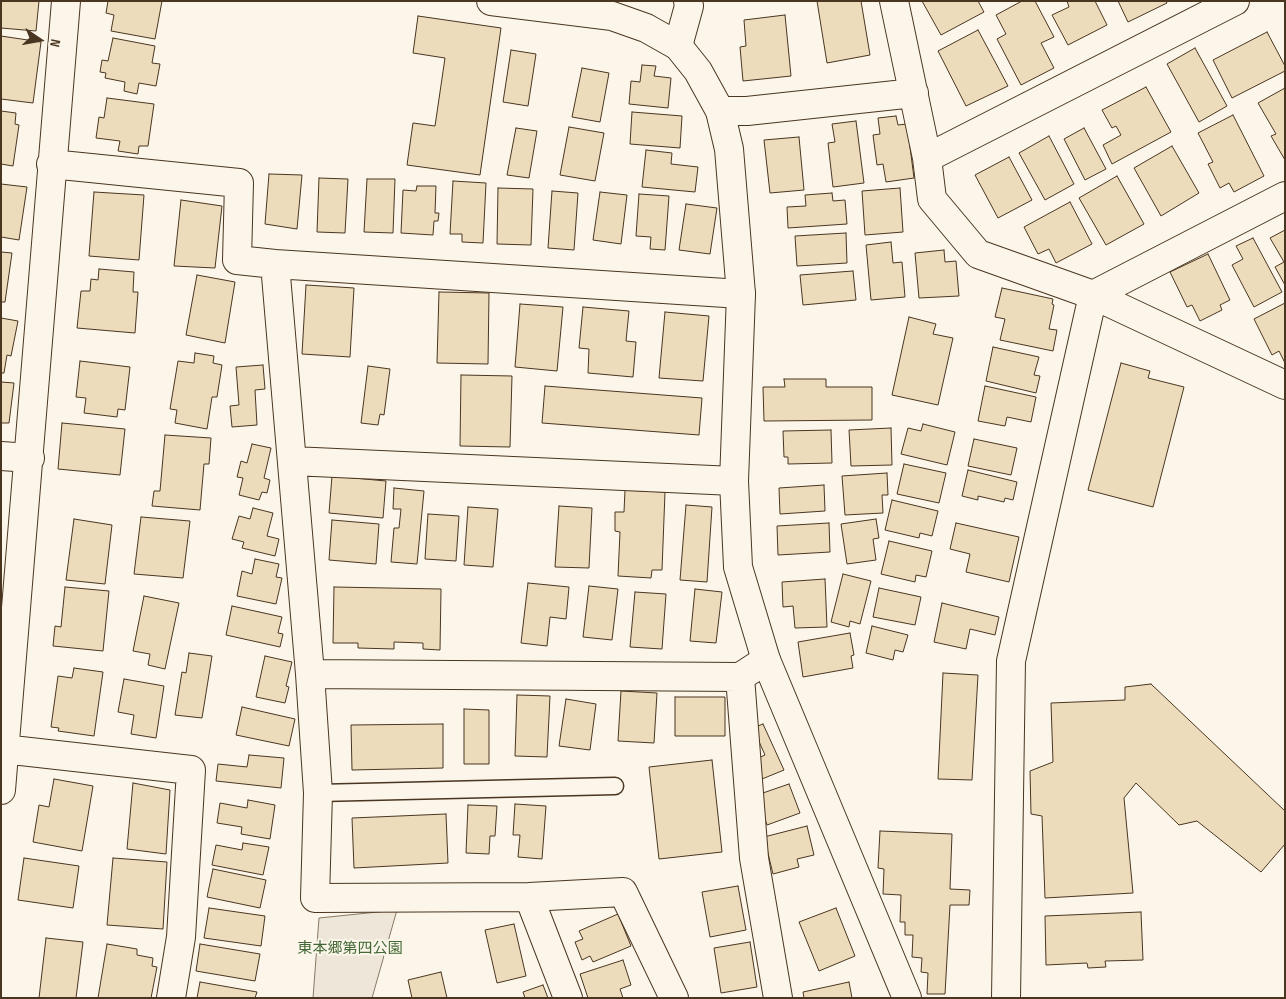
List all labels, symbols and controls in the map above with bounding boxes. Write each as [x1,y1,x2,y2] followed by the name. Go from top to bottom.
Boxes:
[15,15,65,65] north arrow
[46,38,64,49] text: N
[298,940,402,958] park label: 東本郷第四公園

